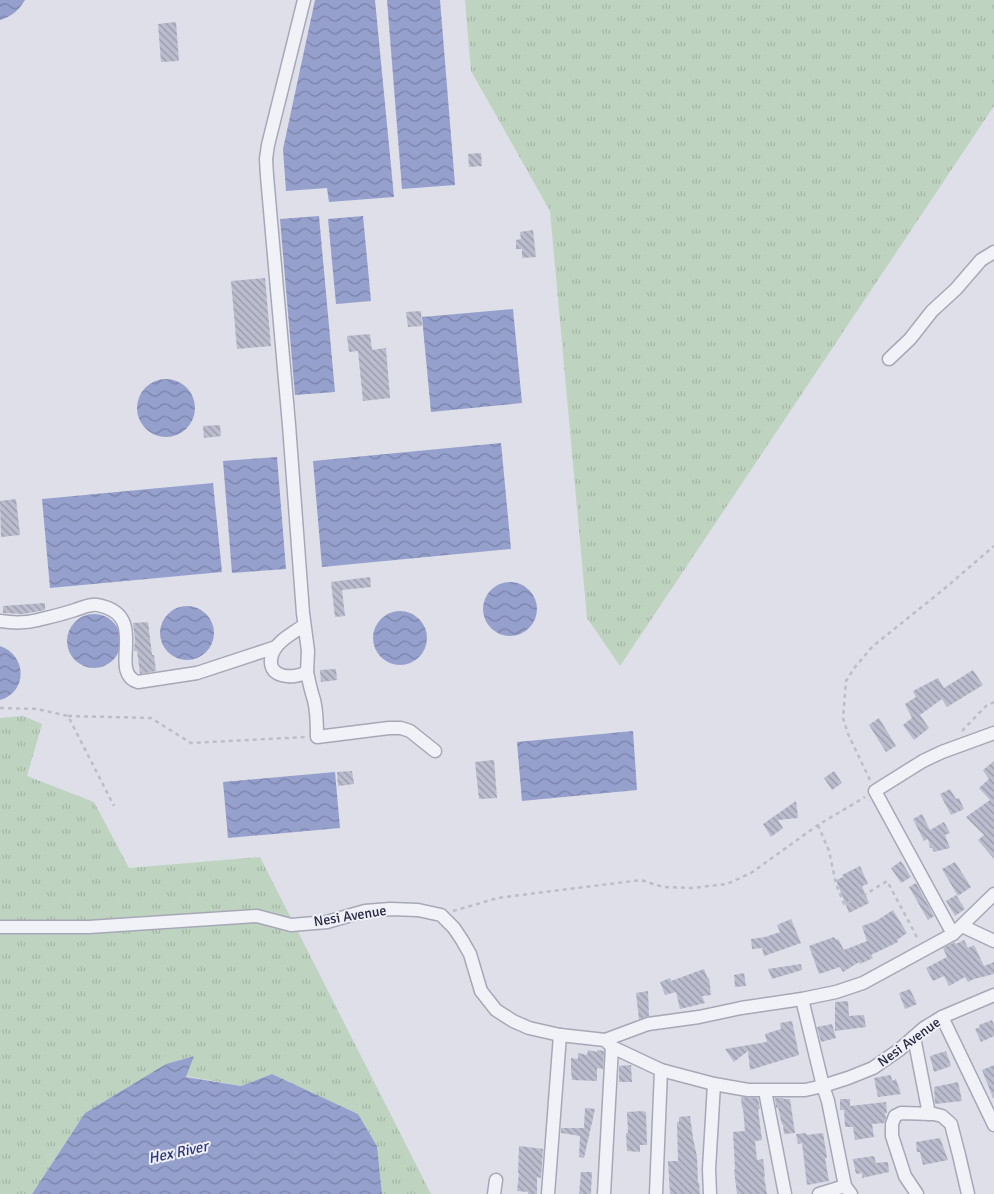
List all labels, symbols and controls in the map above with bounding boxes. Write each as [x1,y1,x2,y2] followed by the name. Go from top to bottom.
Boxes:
[312,902,388,930] street label: Nesi Avenue
[874,1014,944,1070] street label: Nesi Avenue
[147,1136,212,1167] water label: Hex River

